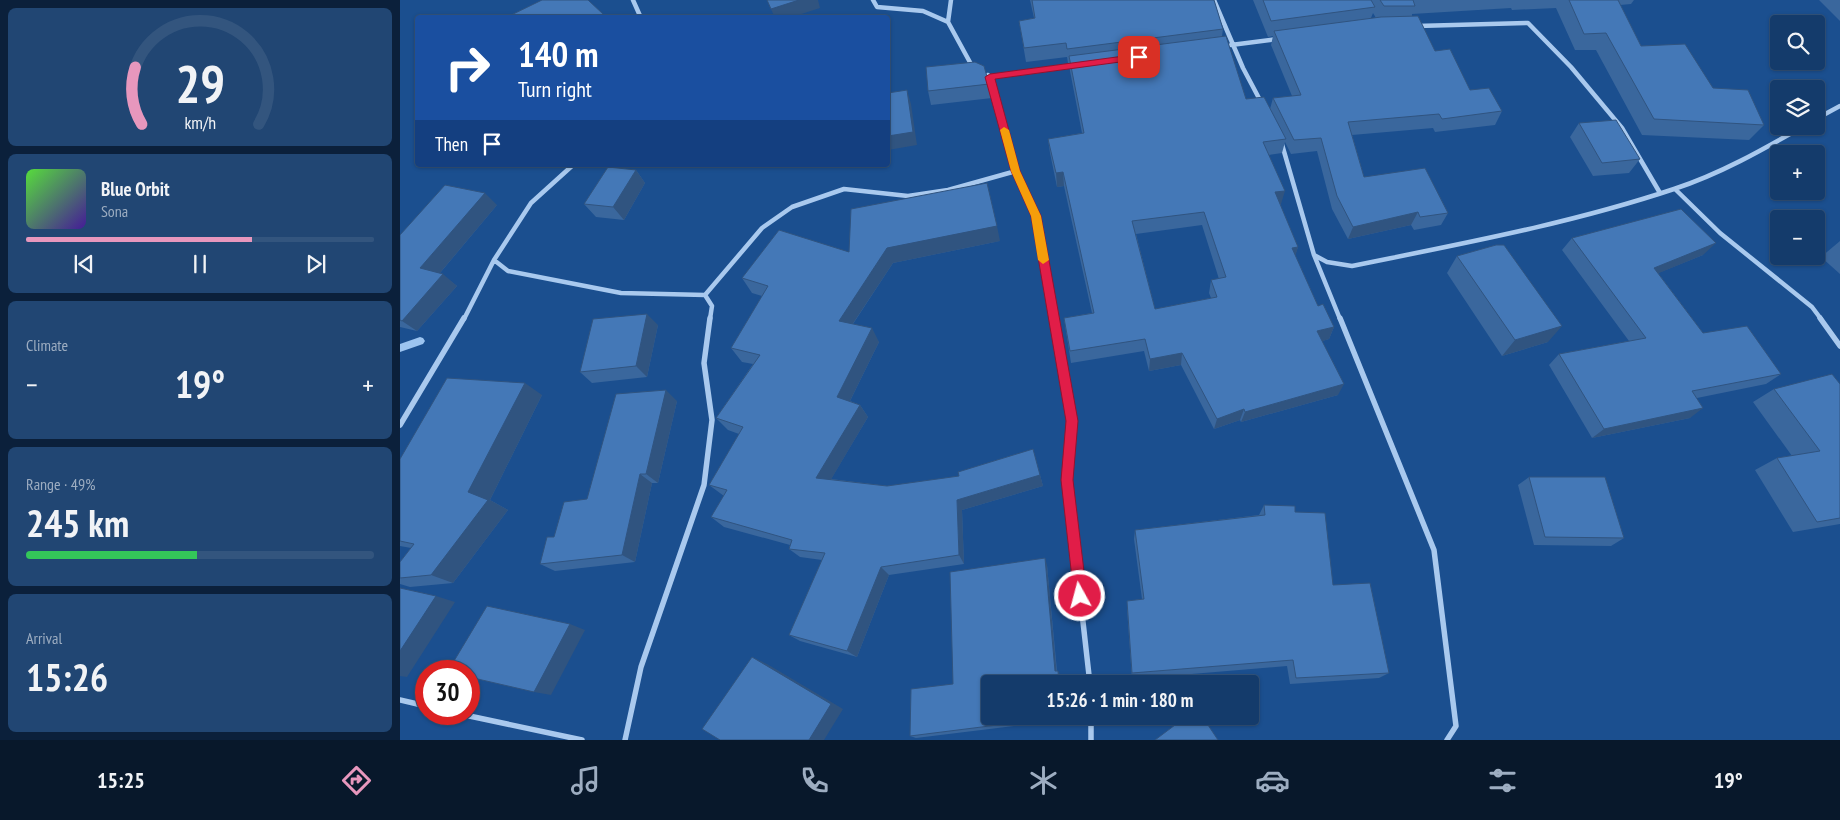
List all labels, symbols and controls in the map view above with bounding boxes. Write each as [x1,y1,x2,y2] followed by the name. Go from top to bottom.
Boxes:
[1770,15,1825,265] map controls
[1770,15,1825,70] button: search
[518,31,599,77] text: 140 m
[435,35,500,100] icon: right
[1118,36,1160,78] pin
[1125,43,1153,71] icon: arrive
[175,50,225,117] text: 29
[518,75,592,103] text: Turn right
[1770,80,1825,135] button: layers
[184,111,216,134] text: km/h
[478,130,506,158] icon: arrive
[435,132,468,156] text: Then
[1770,145,1825,200] button: +
[101,177,170,201] text: Blue Orbit
[101,201,128,221] text: Sona
[1770,210,1825,265] button: −
[70,250,98,278] icon: previous
[186,250,214,278] icon: pause
[302,250,330,278] icon: next
[26,335,68,355] text: Climate
[175,359,225,408] text: 19°
[26,366,38,403] text: −
[362,366,374,403] text: +
[26,474,95,494] text: Range · 49%
[26,498,129,547] text: 245 km
[1053,569,1105,621] position arrow
[26,628,62,648] text: Arrival
[26,652,108,701] text: 15:26
[415,660,480,725] speed limit sign: 30
[1047,688,1193,712] text: 15:26 · 1 min · 180 m
[339,763,374,798] icon: directions
[568,763,603,798] icon: music
[797,763,832,798] icon: phone
[1026,763,1061,798] icon: climate
[1255,763,1290,798] icon: car
[1485,763,1520,798] icon: filters
[97,766,145,794] text: 15:25
[1714,766,1743,794] text: 19°

